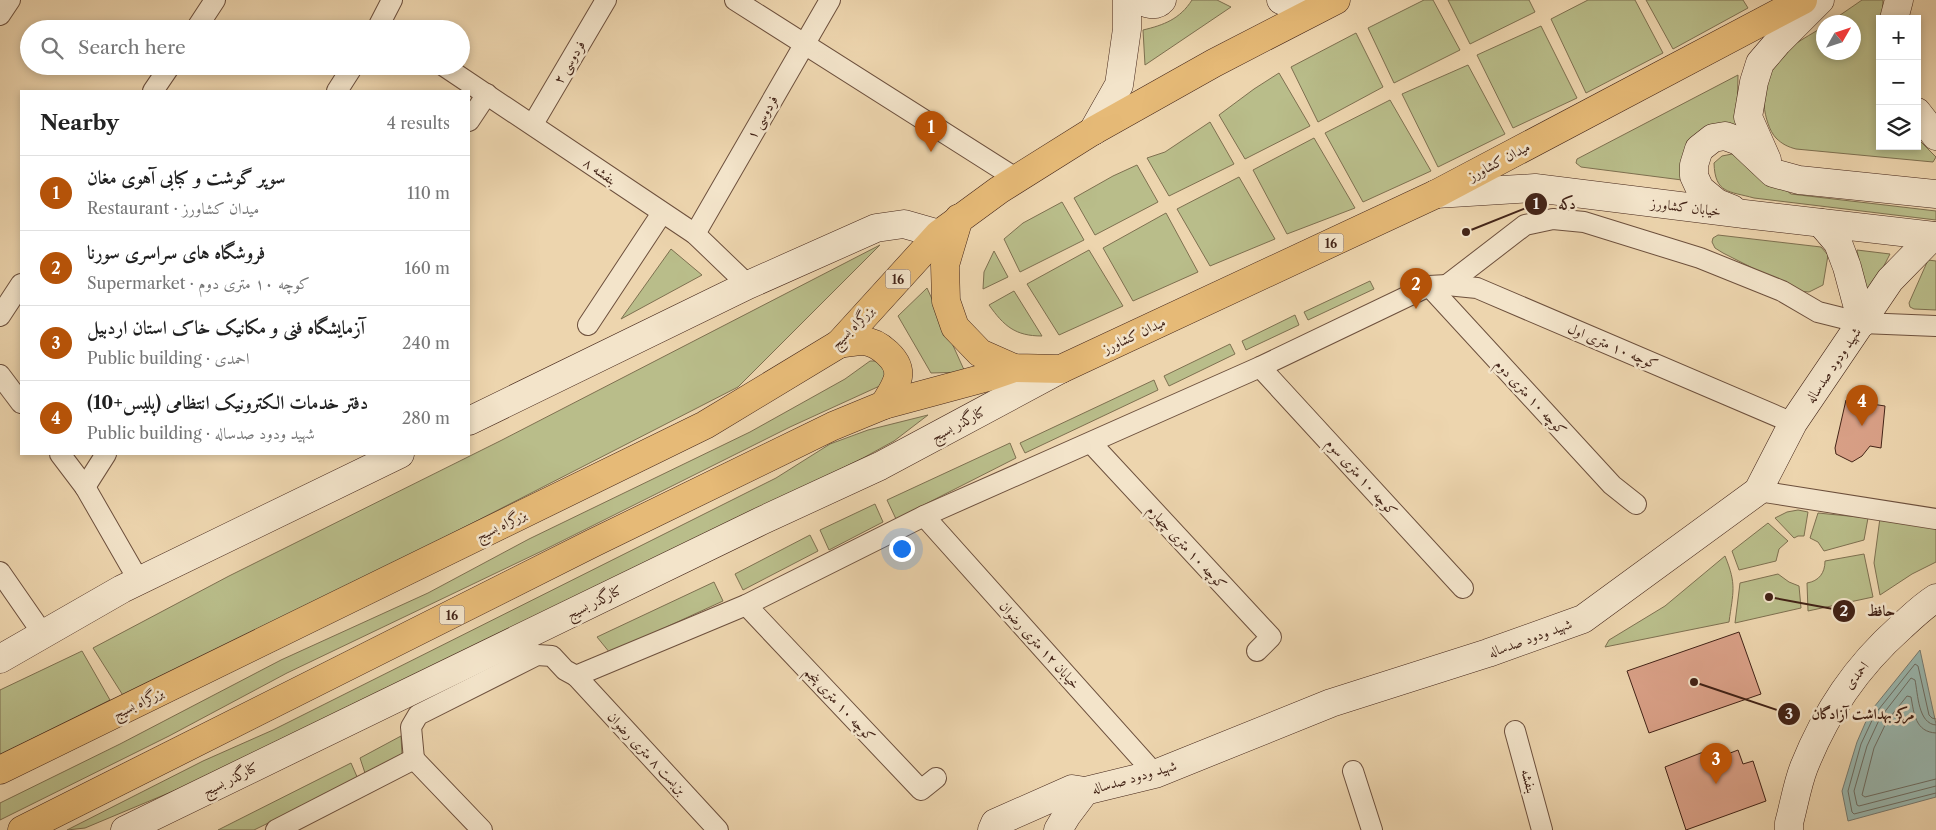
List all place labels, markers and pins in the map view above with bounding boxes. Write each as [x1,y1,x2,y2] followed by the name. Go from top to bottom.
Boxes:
[915,111,947,152] pin: 1
[1523,189,1586,219] callout: دکه
[1400,268,1432,309] pin: 2
[1846,385,1878,426] pin: 4
[1832,596,1905,626] callout: حافظ
[1777,699,1925,729] callout: مرکز بهداشت آزادگان
[1700,743,1732,784] pin: 3

